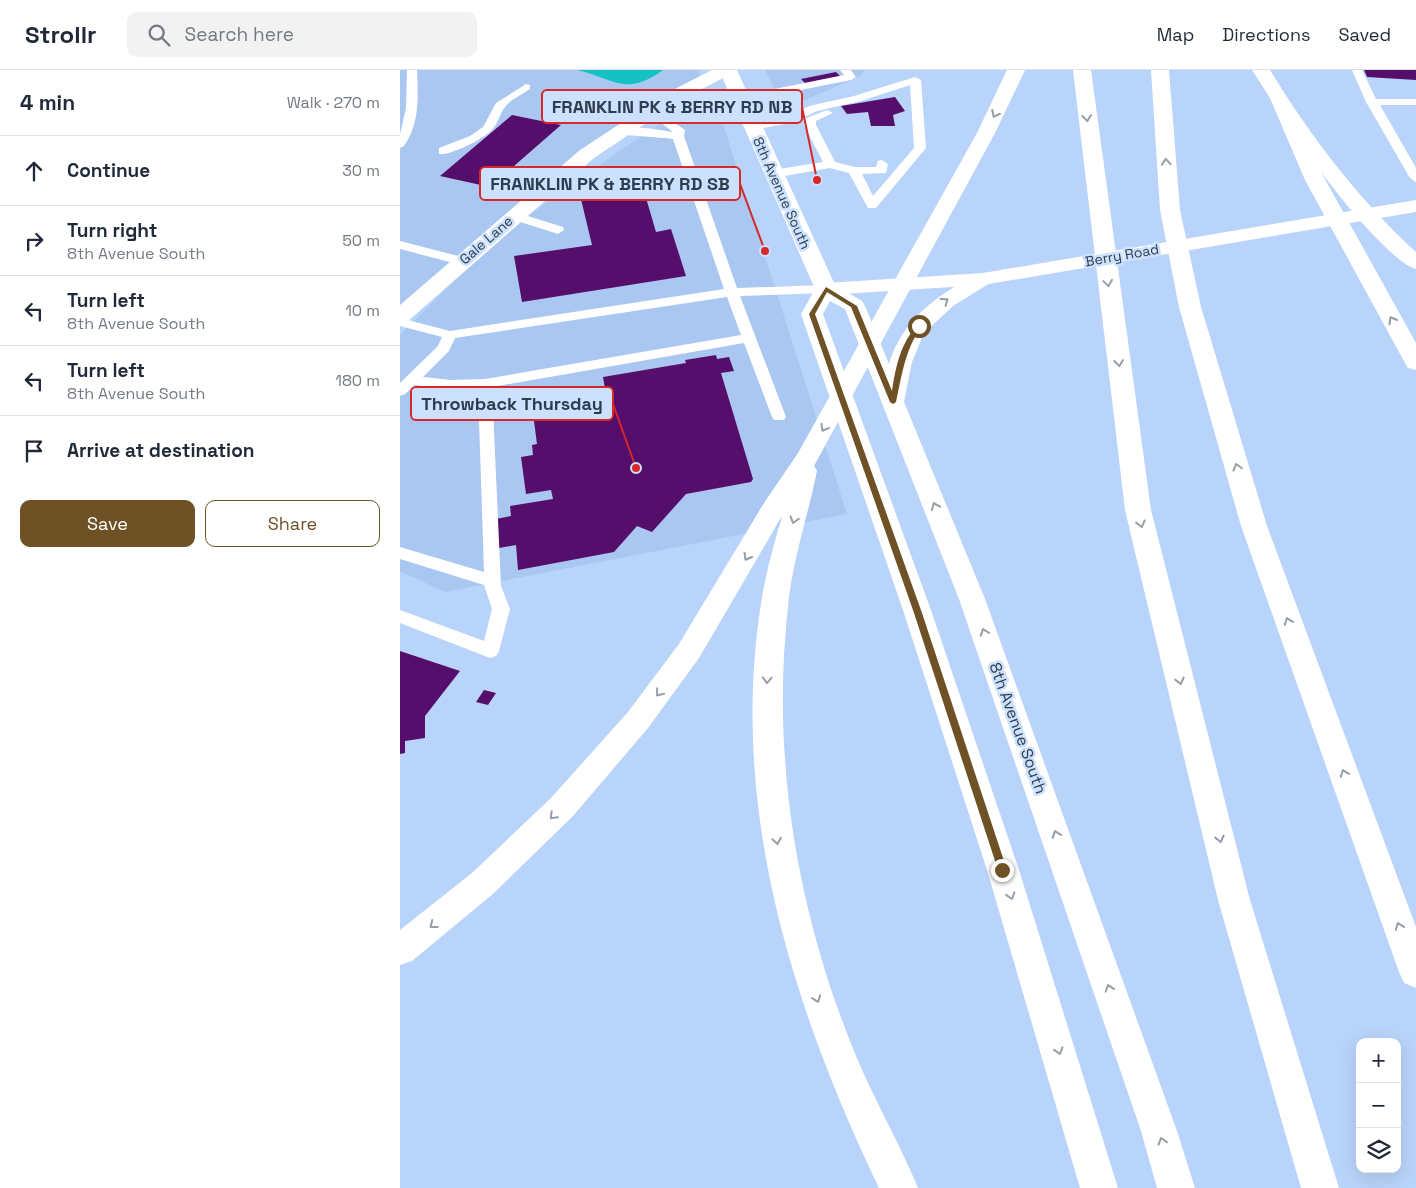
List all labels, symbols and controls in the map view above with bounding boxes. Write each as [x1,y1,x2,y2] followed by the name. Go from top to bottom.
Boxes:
[127,12,477,57] search box
[25,19,97,50] text: Strollr
[145,21,173,49] icon: search
[185,22,294,47] text: Search here
[1157,23,1194,46] text: Map
[1222,23,1311,46] text: Directions
[1339,23,1391,46] text: Saved
[20,89,75,116] text: 4 min
[542,90,802,123] callout: FRANKLIN PK & BERRY RD NB
[287,92,380,113] text: Walk · 270 m
[552,95,792,118] text: FRANKLIN PK & BERRY RD NB
[991,109,1001,118] one-way arrow
[1081,114,1091,123] one-way arrow
[749,134,815,252] street label: 8th Avenue South
[20,157,48,185] icon: ahead
[67,158,150,183] text: Continue
[1161,158,1172,166] one-way arrow
[342,160,380,181] text: 30 m
[480,167,740,200] callout: FRANKLIN PK & BERRY RD SB
[490,172,730,195] text: FRANKLIN PK & BERRY RD SB
[456,212,516,268] street label: Gale Lane
[67,218,157,243] text: Turn right
[20,227,48,255] icon: right
[342,230,380,251] text: 50 m
[1084,240,1160,270] street label: Berry Road
[67,243,205,264] text: 8th Avenue South
[1102,279,1113,287] one-way arrow
[67,288,145,313] text: Turn left
[20,297,48,325] icon: left
[940,298,949,307] one-way arrow
[345,300,380,321] text: 10 m
[67,313,205,334] text: 8th Avenue South
[908,315,931,338] route start
[1388,317,1398,326] one-way arrow
[67,358,145,383] text: Turn left
[1113,359,1124,367] one-way arrow
[20,367,48,395] icon: left
[335,370,380,391] text: 180 m
[67,383,205,404] text: 8th Avenue South
[411,387,613,420] callout: Throwback Thursday
[421,392,603,415] text: Throwback Thursday
[820,422,830,431] one-way arrow
[20,437,48,465] icon: arrive
[67,438,255,463] text: Arrive at destination
[1232,463,1242,471] one-way arrow
[20,500,195,547] button: Save
[205,500,380,547] button: Share
[930,502,941,511] one-way arrow
[790,515,800,523] one-way arrow
[1136,519,1146,527] one-way arrow
[743,551,753,560] one-way arrow
[1284,617,1294,625] one-way arrow
[980,628,990,636] one-way arrow
[984,659,1052,797] street label: 8th Avenue South
[762,676,773,684] one-way arrow
[1175,677,1185,685] one-way arrow
[656,687,665,697] one-way arrow
[1340,770,1350,778] one-way arrow
[550,810,559,819] one-way arrow
[1052,830,1062,839] one-way arrow
[1214,835,1224,843] one-way arrow
[772,837,782,846] one-way arrow
[991,859,1014,882] route end
[1005,892,1015,900] one-way arrow
[429,919,439,928] one-way arrow
[1395,922,1405,931] one-way arrow
[1105,984,1115,992] one-way arrow
[811,994,821,1003] one-way arrow
[1356,1038,1401,1173] map controls
[1356,1038,1401,1083] button: +
[1053,1047,1063,1055] one-way arrow
[1356,1083,1401,1128] button: −
[1356,1128,1401,1173] button: layers
[1157,1138,1167,1146] one-way arrow

